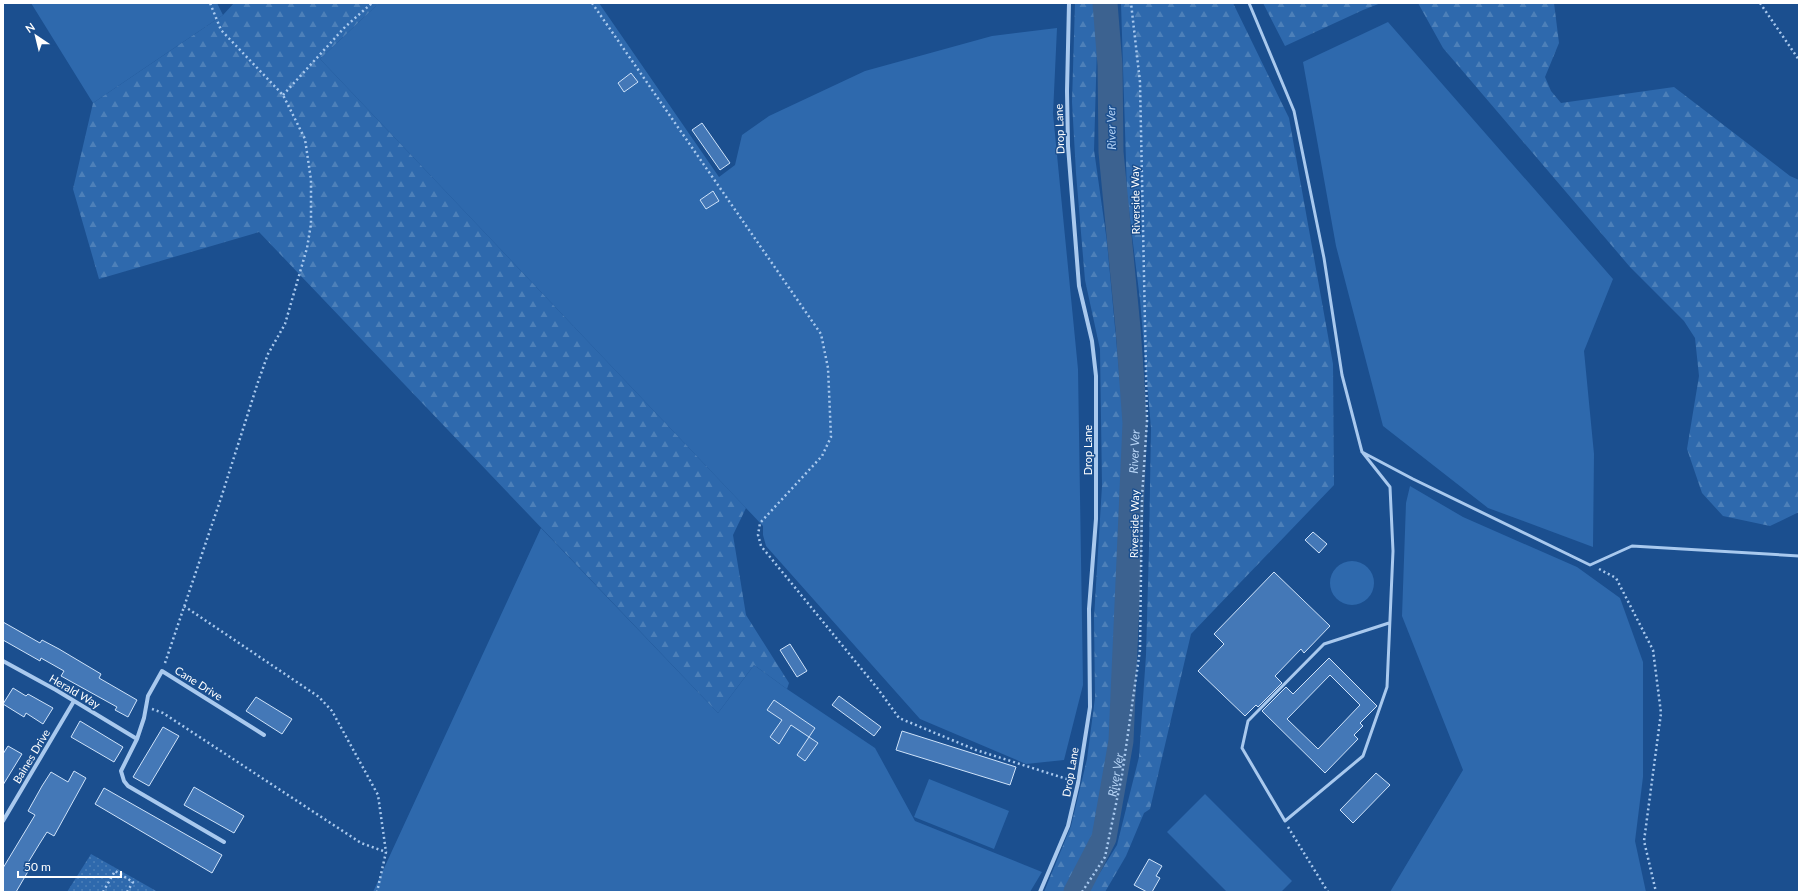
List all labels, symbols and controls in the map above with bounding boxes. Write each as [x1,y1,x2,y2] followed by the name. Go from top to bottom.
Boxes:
[16,16,56,56] north arrow
[23,20,37,35] text: N
[1052,103,1066,154] street label: Drop Lane
[1103,105,1119,150] water label: River Ver
[1128,165,1142,234] street label: Riverside Way
[1081,425,1094,475] street label: Drop Lane
[1125,428,1142,474] water label: River Ver
[1127,489,1141,558] street label: Riverside Way
[173,663,225,703] street label: Cane Drive
[47,671,103,711] street label: Herald Way
[10,726,52,785] street label: Baines Drive
[1059,746,1081,798] street label: Drop Lane
[1104,751,1126,798] water label: River Ver
[18,853,121,879] scale bar
[24,859,51,874] text: 50 m

